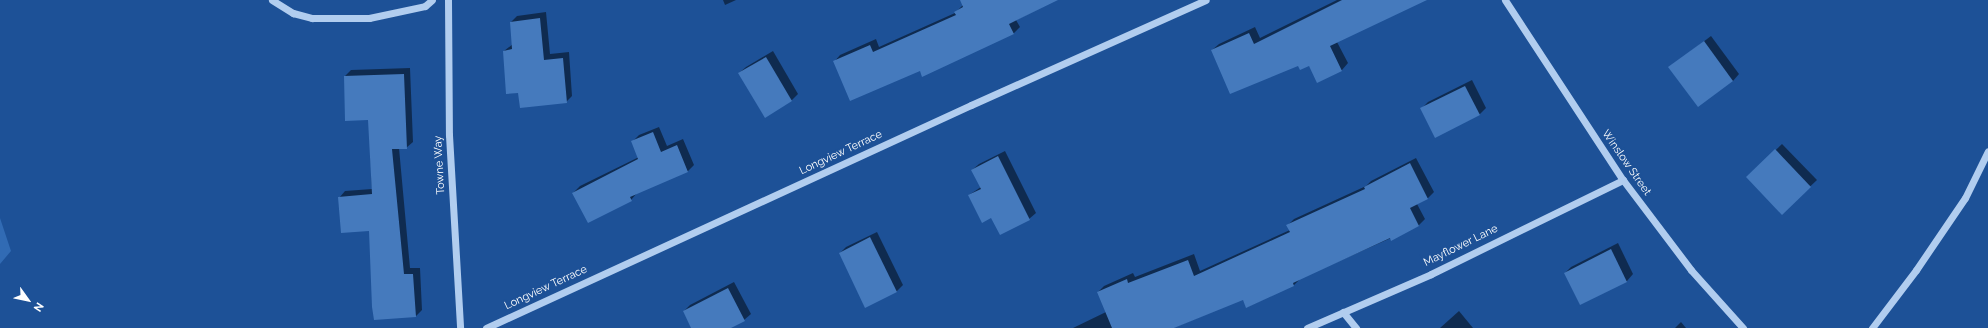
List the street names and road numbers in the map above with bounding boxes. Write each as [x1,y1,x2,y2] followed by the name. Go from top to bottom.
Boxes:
[797,128,885,178] street label: Longview Terrace
[1598,128,1654,198] street label: Winslow Street
[432,135,448,195] street label: Towne Way
[1422,222,1500,270] street label: Mayflower Lane
[502,263,590,313] street label: Longview Terrace

